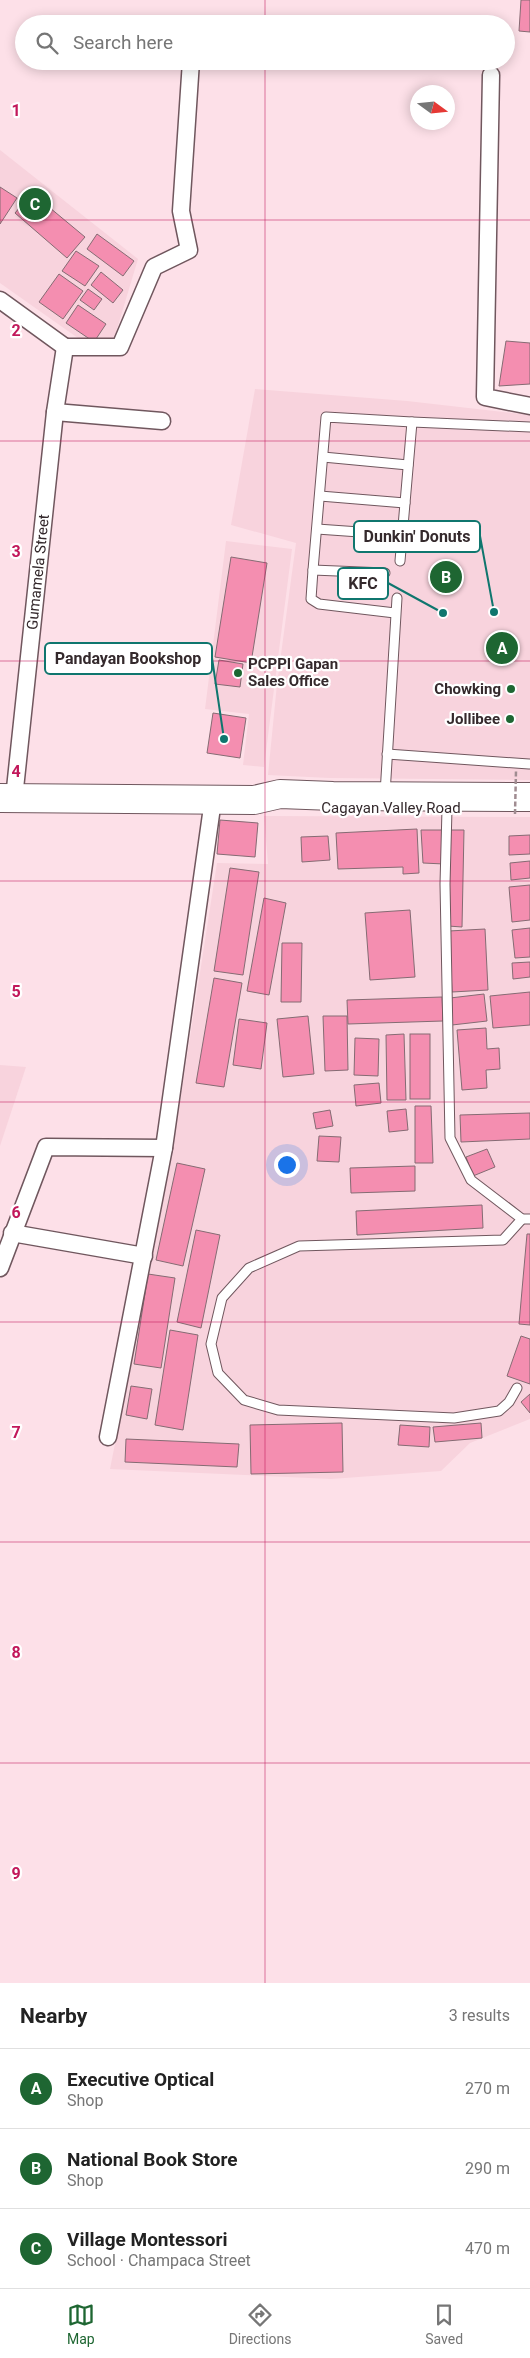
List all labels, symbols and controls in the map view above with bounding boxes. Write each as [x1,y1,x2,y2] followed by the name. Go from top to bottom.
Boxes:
[15,15,515,70] search box
[33,29,61,57] icon: search
[73,31,173,54] text: Search here
[410,85,455,130] north arrow
[11,101,21,120] text: 1
[19,185,51,223] pin: C
[11,321,21,340] text: 2
[23,513,53,631] street label: Gumamela Street
[354,521,480,552] callout: Dunkin' Donuts
[364,527,470,546] text: Dunkin' Donuts
[11,542,21,561] text: 3
[430,558,462,596] pin: B
[338,568,388,599] callout: KFC
[348,574,378,593] text: KFC
[486,629,518,667] pin: A
[45,643,212,674] callout: Pandayan Bookshop
[55,649,201,668] text: Pandayan Bookshop
[248,655,338,690] place label: PCPPI Gapan Sales Office
[232,667,244,679] marker: PCPPI Gapan Sales Office
[434,680,501,698] place label: Chowking
[505,683,517,695] marker: Chowking
[447,710,500,728] place label: Jollibee
[504,713,516,725] marker: Jollibee
[11,762,21,781] text: 4
[321,799,461,817] street label: Cagayan Valley Road
[11,982,21,1001] text: 5
[274,1152,300,1178] your location
[11,1203,21,1222] text: 6
[11,1423,21,1442] text: 7
[11,1643,21,1662] text: 8
[11,1864,21,1883] text: 9
[20,2004,87,2028] text: Nearby
[449,2006,510,2025] text: 3 results
[67,2068,214,2091] text: Executive Optical
[31,2079,41,2098] text: A
[465,2079,510,2098] text: 270 m
[67,2091,103,2110] text: Shop
[67,2148,237,2171] text: National Book Store
[31,2159,41,2178] text: B
[465,2159,510,2178] text: 290 m
[67,2171,103,2190] text: Shop
[67,2228,227,2251] text: Village Montessori
[31,2239,41,2258] text: C
[465,2239,510,2258] text: 470 m
[67,2251,251,2270] text: School · Champaca Street
[67,2301,95,2347] tab: Map
[229,2301,292,2347] tab: Directions
[425,2301,463,2347] tab: Saved

